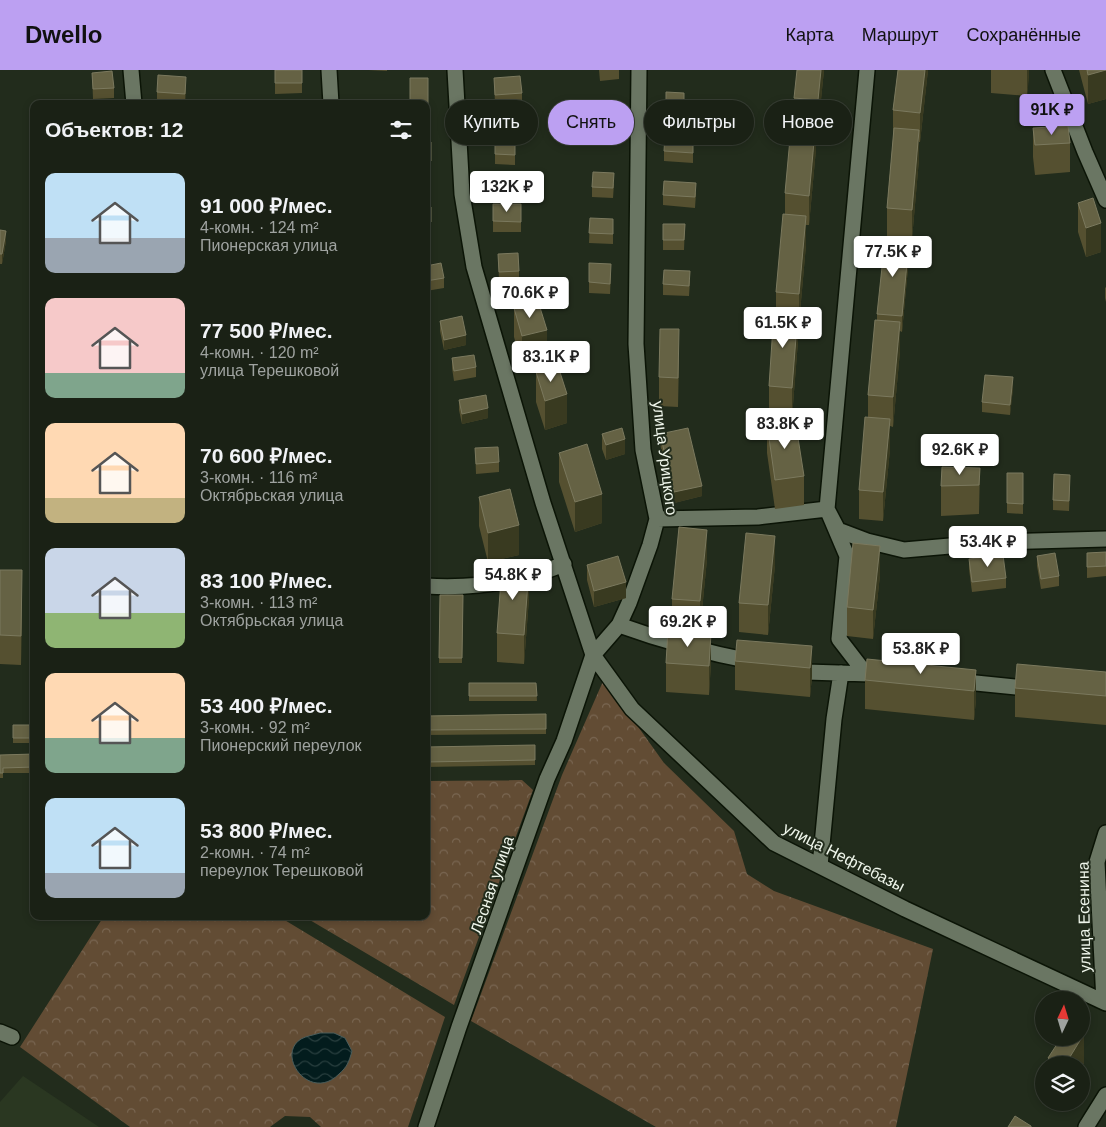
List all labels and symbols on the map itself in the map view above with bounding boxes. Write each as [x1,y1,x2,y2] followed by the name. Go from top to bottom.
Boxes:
[1017,93,1087,136] pin: 91K ₽
[466,170,548,213] pin: 132K ₽
[847,236,939,278] pin: 77.5K ₽
[484,276,576,319] pin: 70.6K ₽
[737,306,829,349] pin: 61.5K ₽
[505,340,597,383] pin: 83.1K ₽
[650,400,680,516] street label: улица Урицкого
[739,408,831,450] pin: 83.8K ₽
[914,434,1006,476] pin: 92.6K ₽
[942,526,1034,568] pin: 53.4K ₽
[467,558,559,601] pin: 54.8K ₽
[642,606,734,648] pin: 69.2K ₽
[875,632,967,675] pin: 53.8K ₽
[780,819,908,895] street label: улица Нефтебазы
[467,834,517,936] street label: Лесная улица
[1075,861,1093,973] street label: улица Есенина
[1035,991,1090,1046] north arrow

